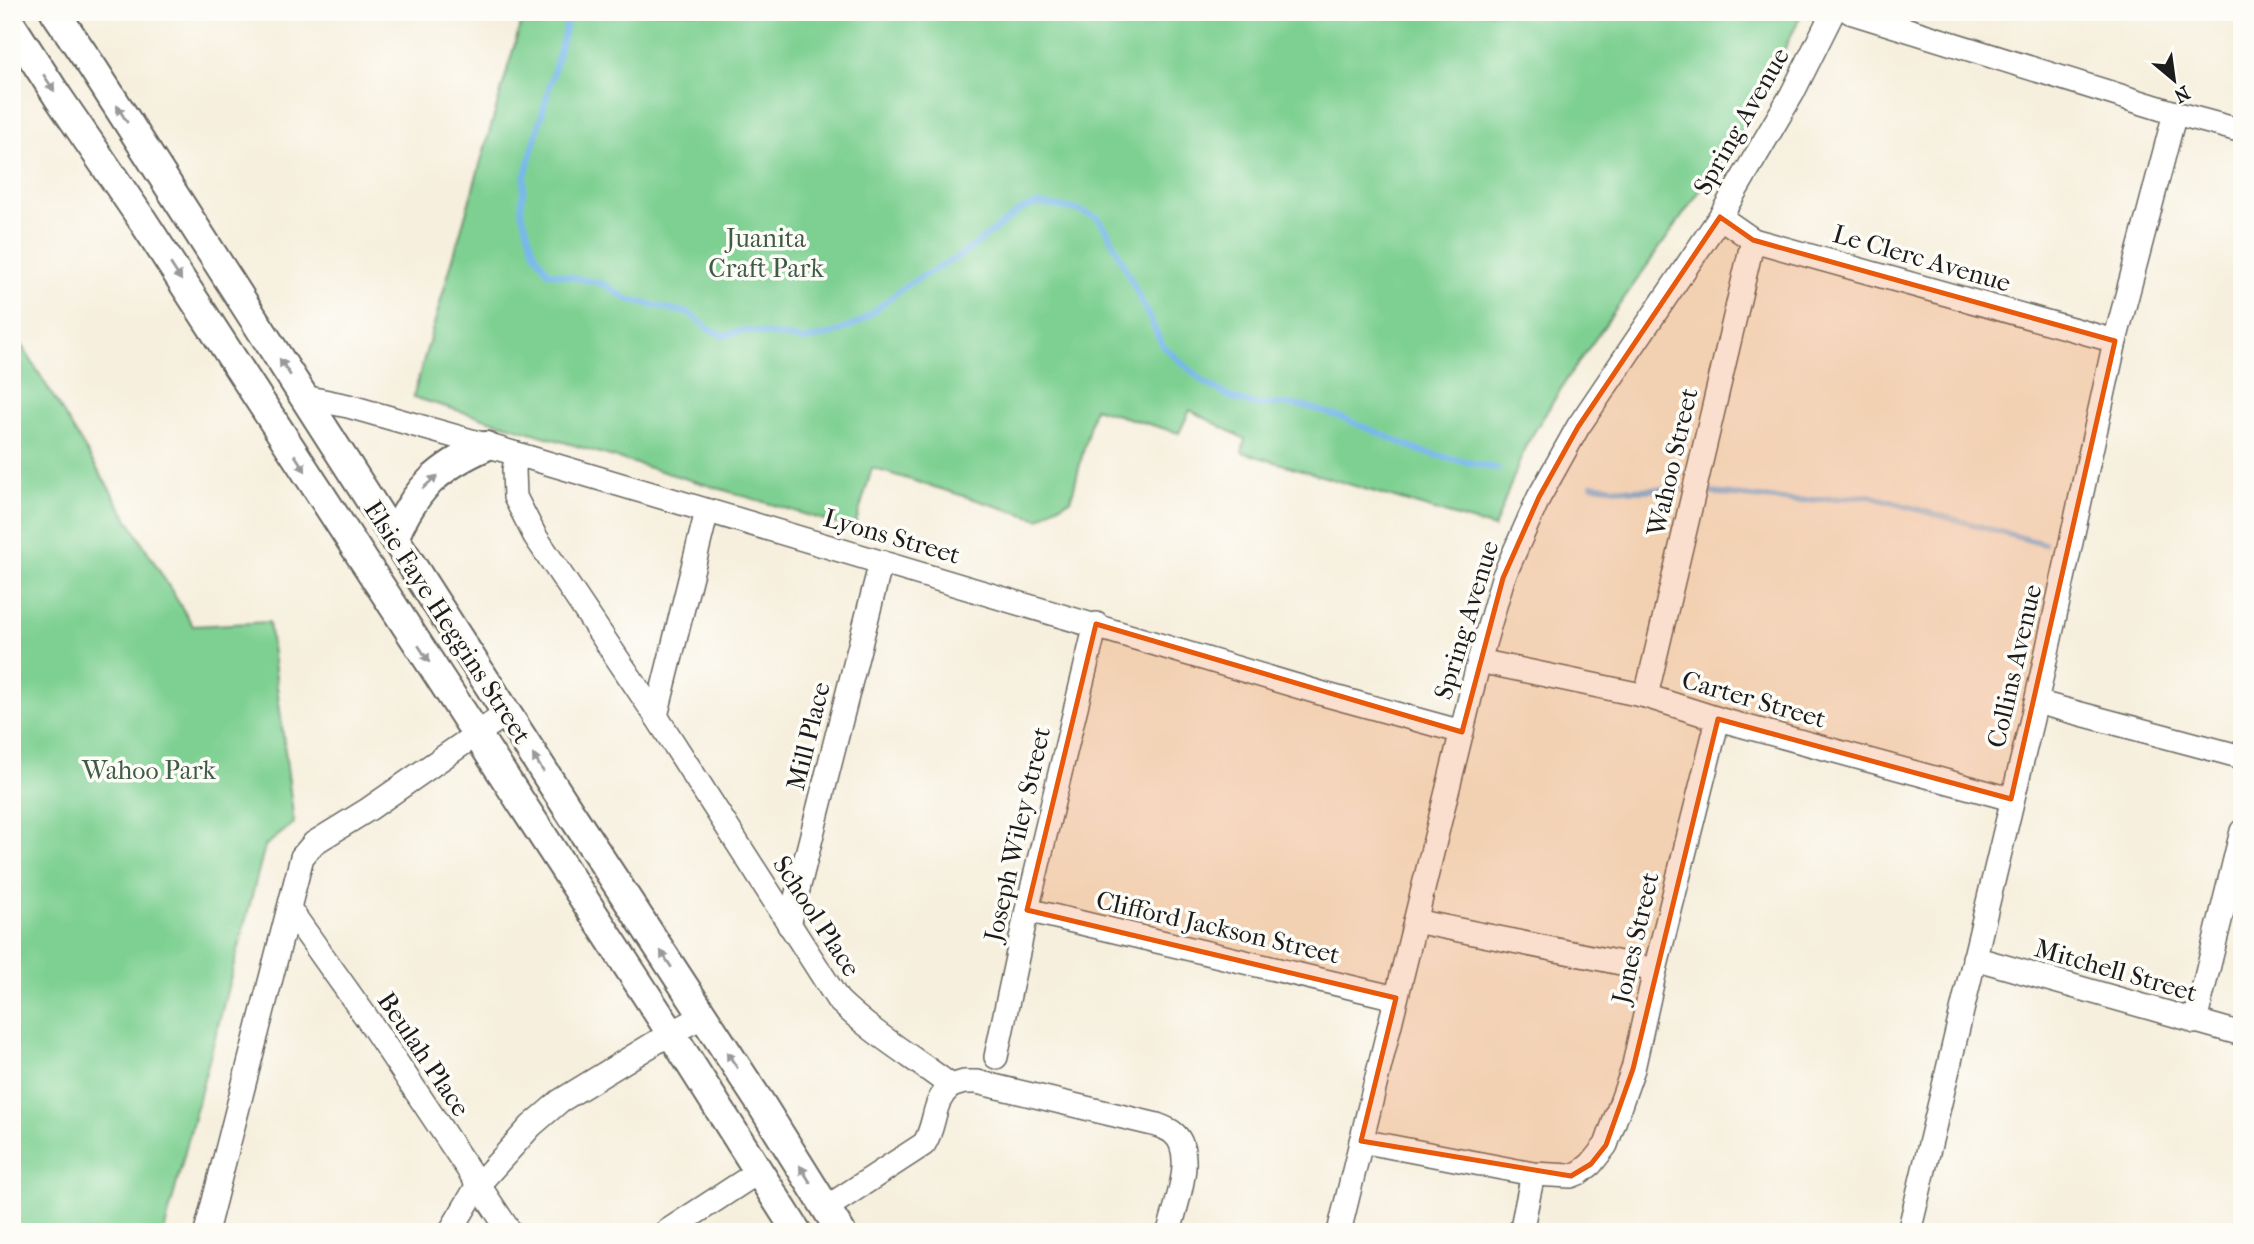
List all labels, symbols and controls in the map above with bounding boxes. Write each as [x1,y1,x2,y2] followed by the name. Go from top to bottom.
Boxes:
[1687,42,1796,200] street label: Spring Avenue
[2138,46,2208,116] north arrow
[42,74,55,93] one-way arrow
[2170,81,2193,107] text: N
[116,105,129,124] one-way arrow
[1829,218,2014,299] street label: Le Clerc Avenue
[708,223,824,284] park label: Juanita Craft Park
[169,263,183,281] one-way arrow
[279,358,292,377] one-way arrow
[1640,384,1705,540] street label: Wahoo Street
[293,454,307,472] one-way arrow
[421,474,439,490] one-way arrow
[357,495,538,750] street label: Elsie Faye Heggins Street
[820,502,964,571] street label: Lyons Street
[1428,537,1505,703] street label: Spring Avenue
[1981,581,2048,751] street label: Collins Avenue
[417,644,430,663] one-way arrow
[1678,664,1830,735] street label: Carter Street
[780,679,837,794] street label: Mill Place
[977,723,1057,946] street label: Joseph Wiley Street
[532,753,545,773] one-way arrow
[81,755,217,786] park label: Wahoo Park
[766,850,867,982] street label: School Place
[1605,869,1666,1009] street label: Jones Street
[1093,884,1343,971] street label: Clifford Jackson Street
[2031,932,2201,1009] street label: Mitchell Street
[659,950,673,968] one-way arrow
[371,986,477,1122] street label: Beulah Place
[725,1051,739,1069] one-way arrow
[798,1164,811,1183] one-way arrow

